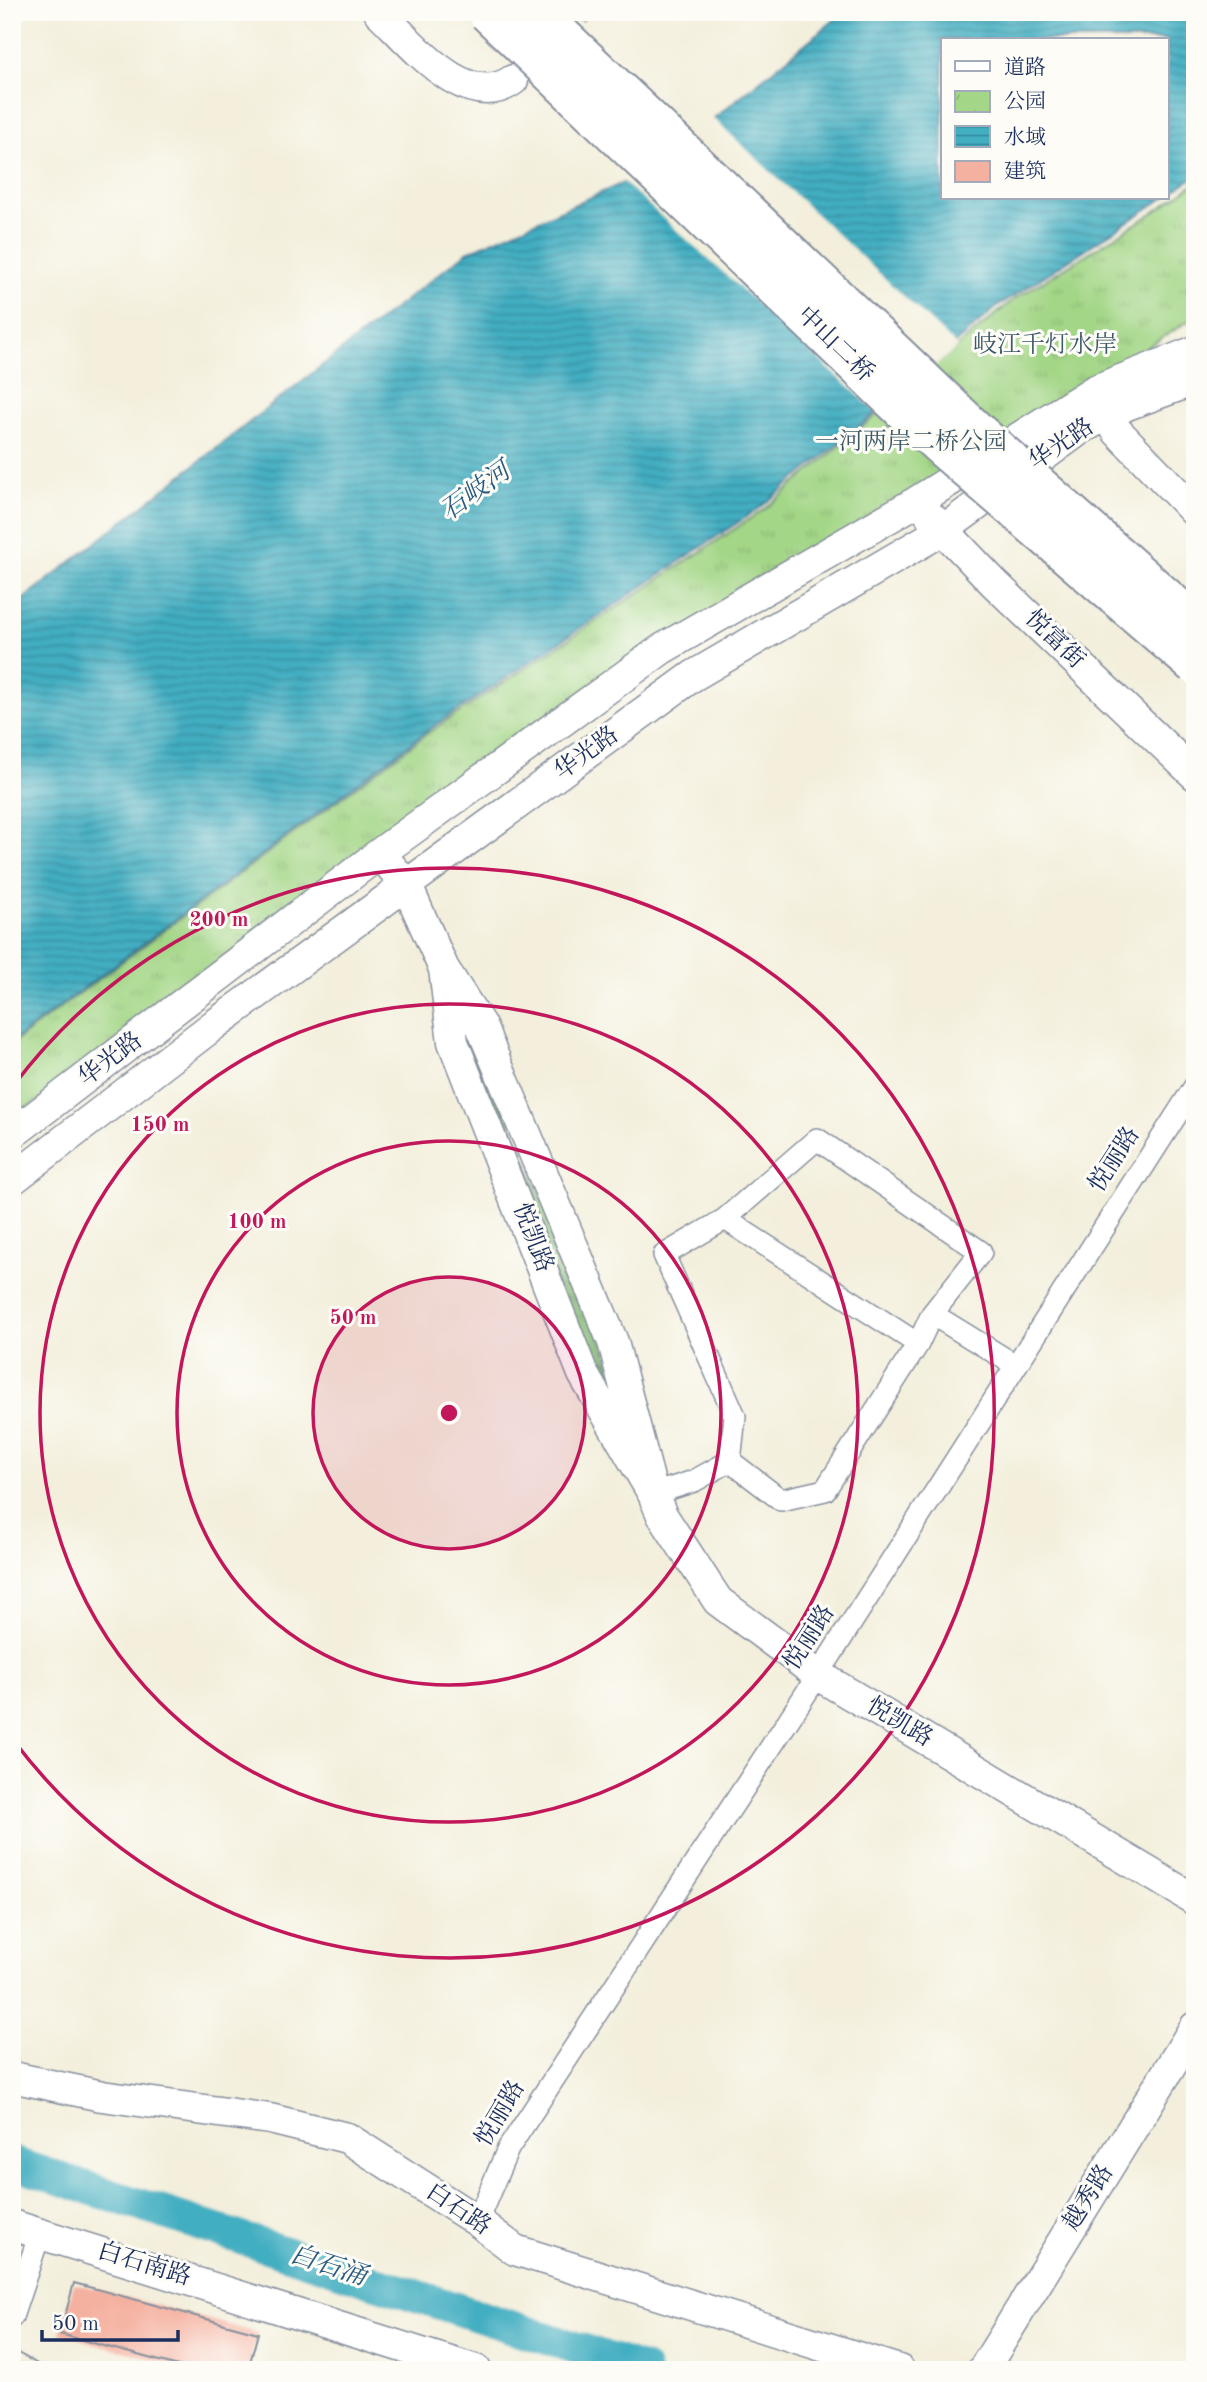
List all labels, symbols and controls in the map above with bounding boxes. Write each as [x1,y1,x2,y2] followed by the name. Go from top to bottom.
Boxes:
[941,38,1168,200] legend
[1004,56,1046,79] text: 道路
[1004,90,1046,113] text: 公园
[1004,126,1046,149] text: 水域
[1004,160,1046,183] text: 建筑
[792,301,880,387] street label: 中山二桥
[973,331,1117,358] park label: 岐江千灯水岸
[1024,412,1099,475] street label: 华光路
[815,428,1007,455] park label: 一河两岸二桥公园
[436,455,518,525] water label: 石岐河
[1020,604,1090,674] street label: 悦富街
[549,721,623,785] street label: 华光路
[189,910,249,931] text: 200 m
[73,1026,147,1091] street label: 华光路
[130,1115,190,1136] text: 150 m
[1083,1122,1145,1197] street label: 悦丽路
[508,1199,559,1276] street label: 悦凯路
[227,1212,287,1233] text: 100 m
[329,1308,377,1329] text: 50 m
[437,1401,461,1425] centre of rings
[778,1600,840,1675] street label: 悦丽路
[862,1692,938,1752] street label: 悦凯路
[470,2075,530,2151] street label: 悦丽路
[1057,2160,1118,2235] street label: 越秀路
[421,2177,496,2240] street label: 白石路
[95,2237,194,2291] street label: 白石南路
[287,2240,373,2291] water label: 白石涌
[42,2298,178,2342] scale bar
[52,2314,99,2335] text: 50 m

